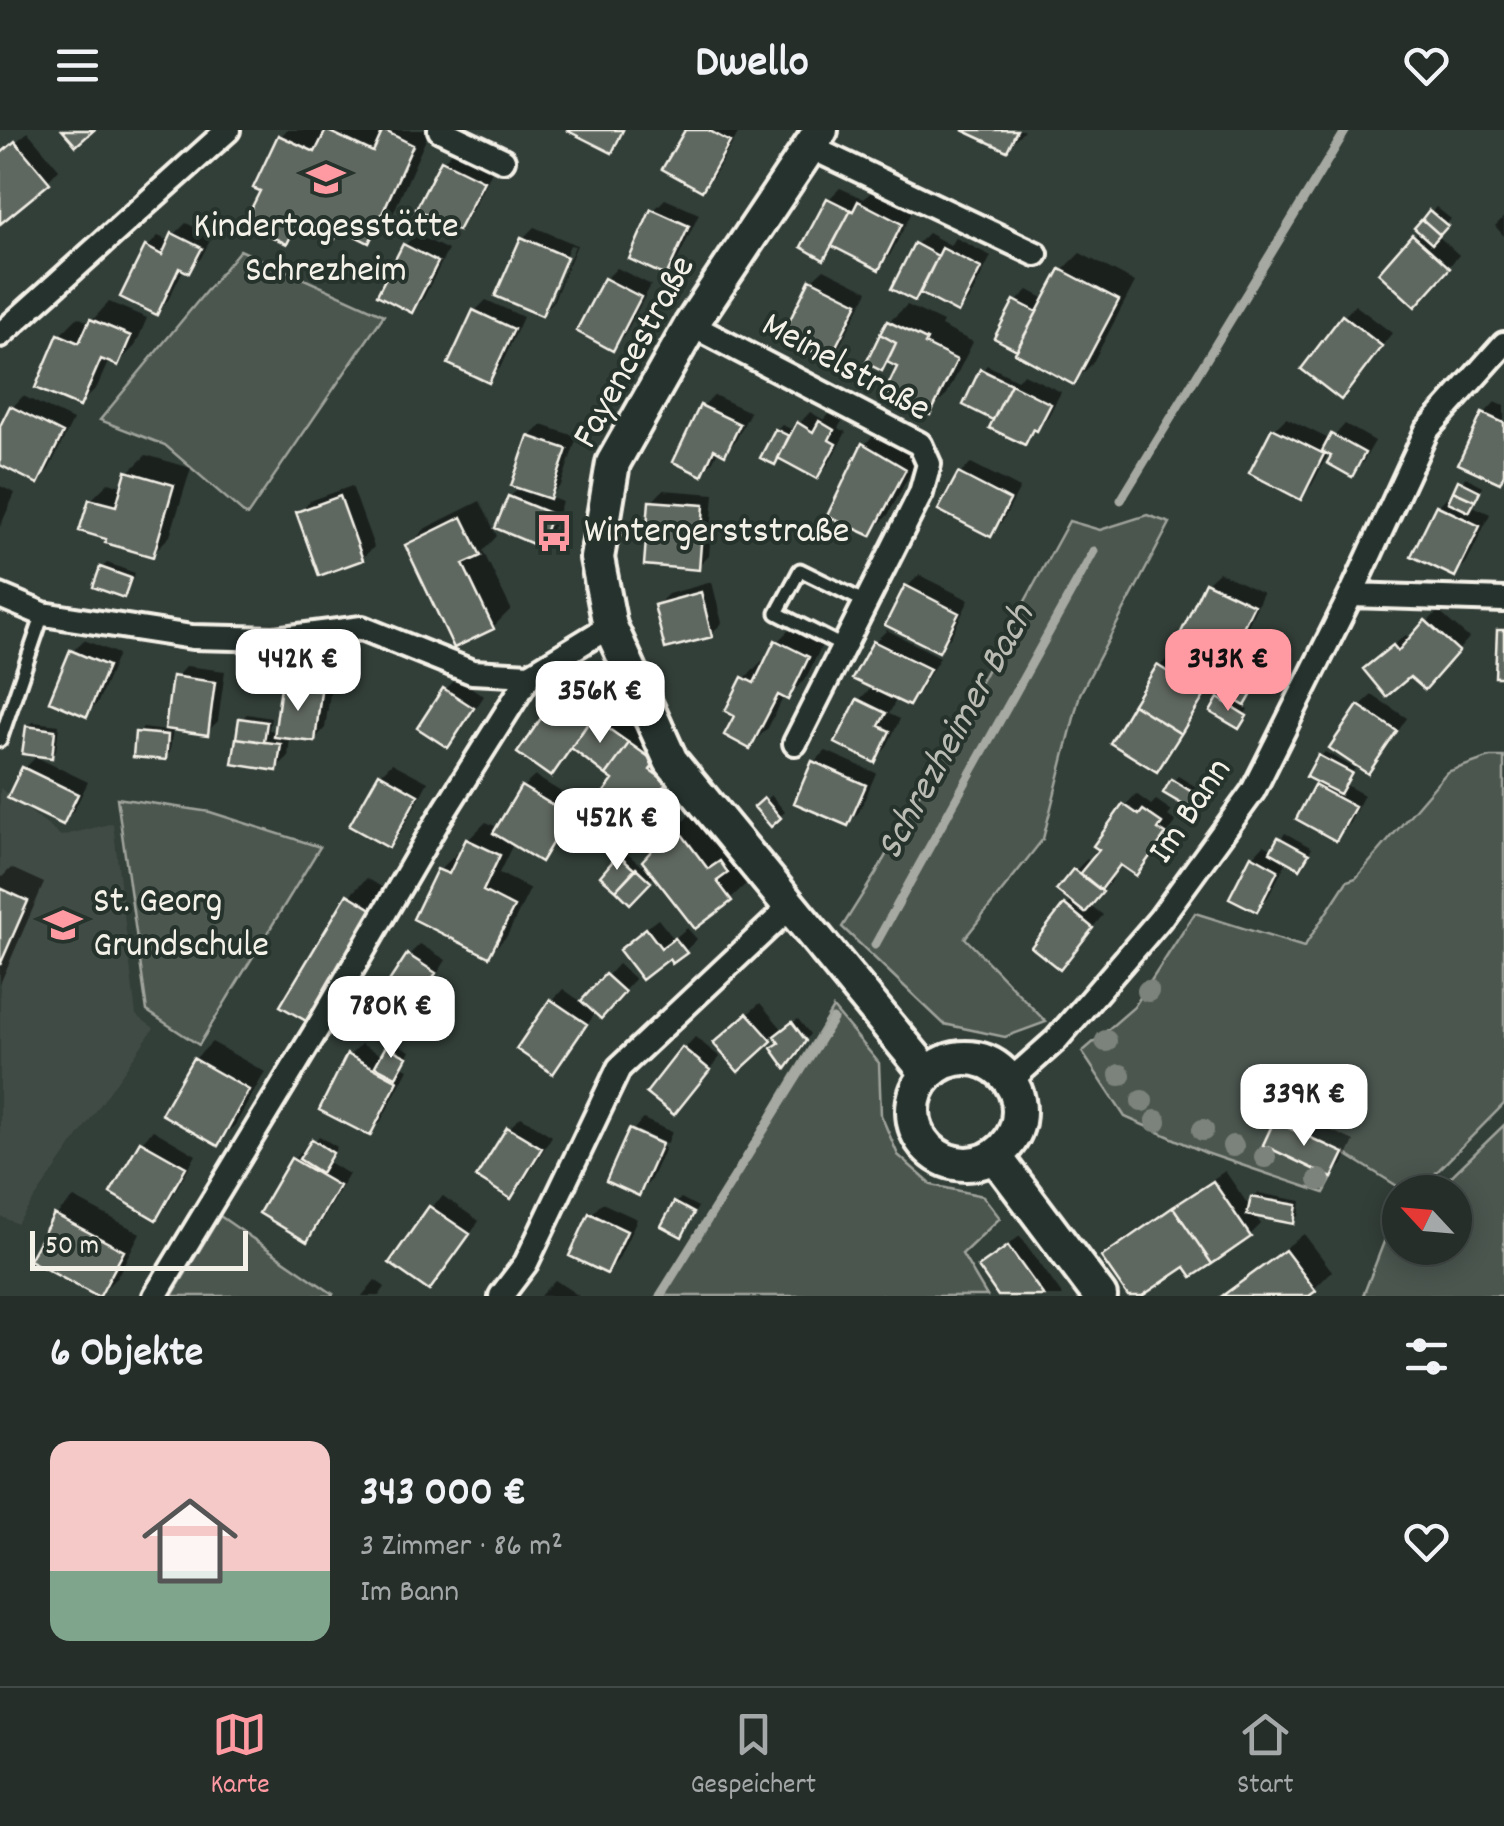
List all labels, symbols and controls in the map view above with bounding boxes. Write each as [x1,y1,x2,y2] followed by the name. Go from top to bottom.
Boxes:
[695,33,809,97] text: Dwello
[50,38,105,93] icon: menu
[1399,38,1454,93] icon: heart
[305,158,347,200] school or university icon: Kindertagesstätte Schrezheim
[193,201,459,300] place label: Kindertagesstätte Schrezheim
[560,246,712,460] street label: Fayencestraße
[750,300,940,438] street label: Meinelstraße
[584,506,849,561] place label: Wintergerststraße
[533,512,575,554] bus stop icon: Wintergerststraße
[864,593,1053,871] water label: Schrezheimer Bach
[217,629,379,714] pin: 442K €
[1147,629,1309,714] pin: 343K €
[258,638,338,684] text: 442K €
[1187,638,1269,684] text: 343K €
[519,661,681,746] pin: 356K €
[558,670,642,716] text: 356K €
[1136,748,1248,876] street label: Im Bann
[536,788,698,873] pin: 452K €
[576,797,658,843] text: 452K €
[93,876,269,975] place label: St. Georg Grundschule
[42,904,84,946] school or university icon: St. Georg Grundschule
[310,976,472,1061] pin: 780K €
[350,985,432,1031] text: 780K €
[1223,1064,1385,1149] pin: 339K €
[1262,1073,1346,1119] text: 339K €
[1382,1175,1472,1265] north arrow
[1382,1175,1472,1265] map controls
[30,1226,248,1270] scale bar
[45,1228,99,1268] text: 50 m
[50,1326,203,1386] text: 6 Objekte
[1399,1329,1454,1384] icon: filters
[360,1465,526,1525] text: 343 000 €
[130,1481,250,1601] icon: home
[1399,1514,1454,1569] icon: heart
[360,1525,563,1571] text: 3 Zimmer · 86 m²
[360,1571,459,1617] text: Im Bann
[210,1707,270,1807] tab: Karte
[690,1707,816,1807] tab: Gespeichert
[1237,1707,1294,1807] tab: Start

